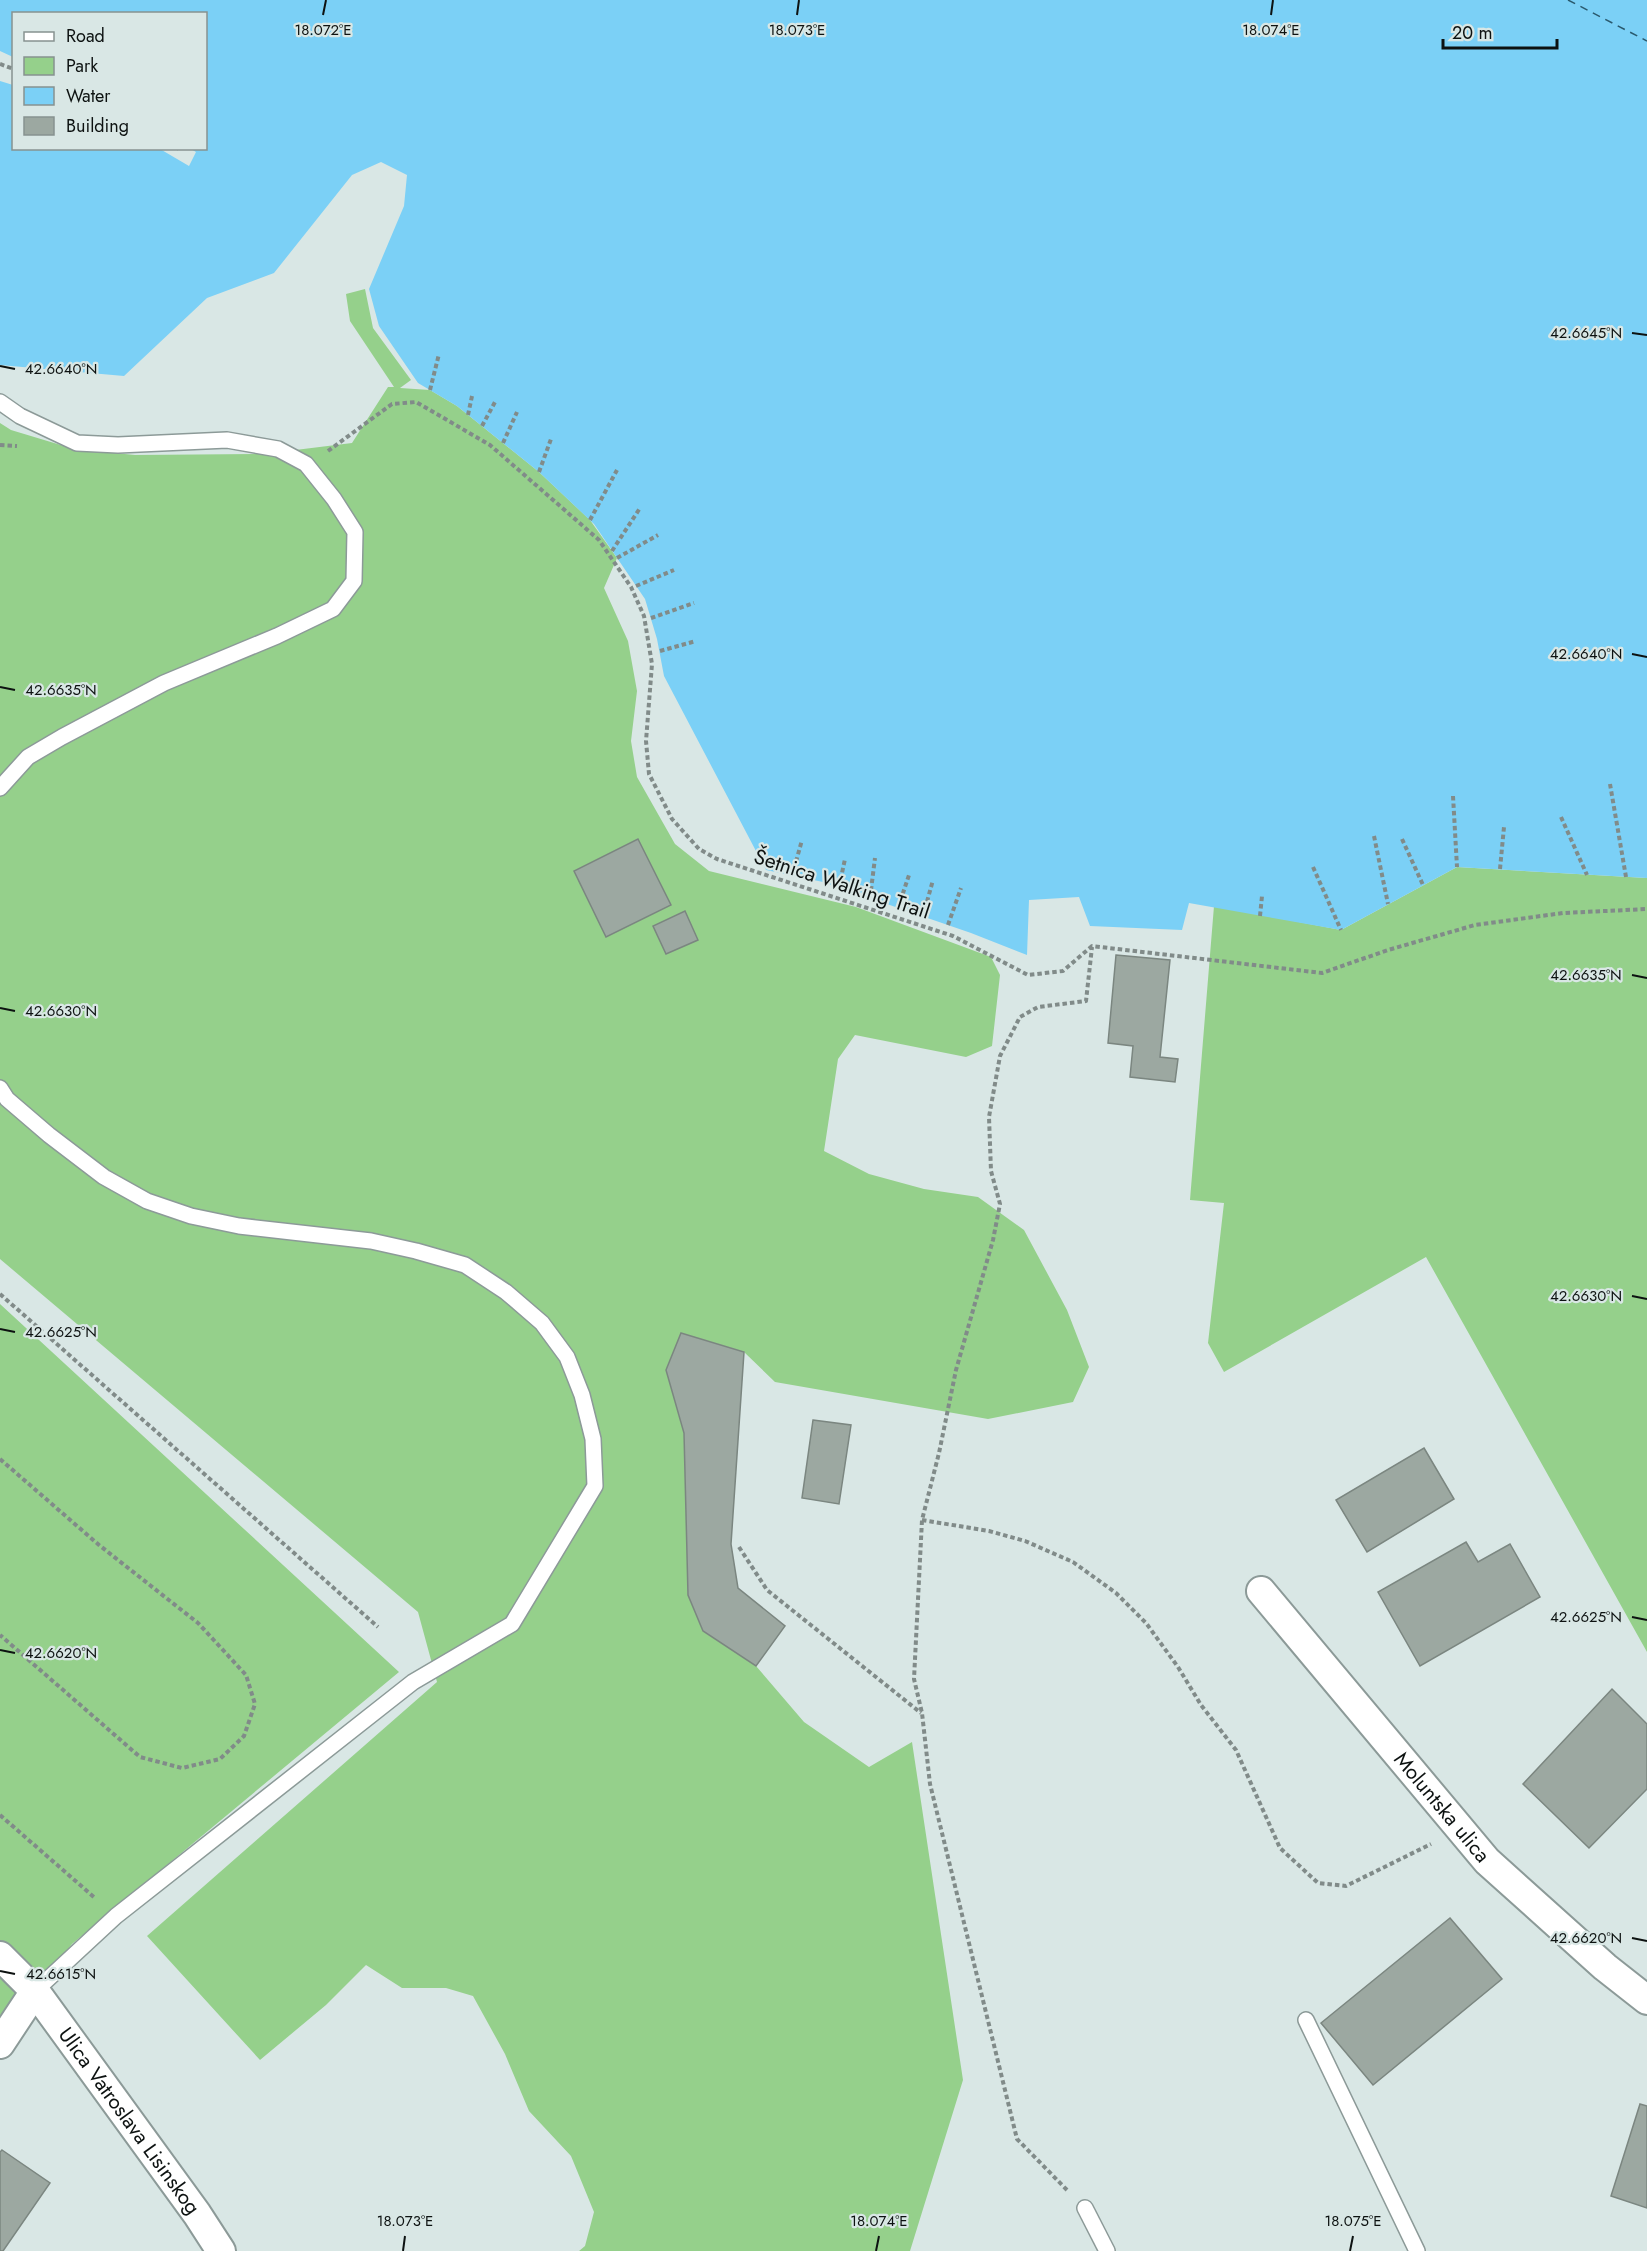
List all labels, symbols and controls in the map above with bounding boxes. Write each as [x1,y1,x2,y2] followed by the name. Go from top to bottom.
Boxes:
[12,12,207,150] legend
[1443,12,1557,50] scale bar
[294,19,352,41] text: 18.072°E
[769,19,825,41] text: 18.073°E
[1242,19,1300,41] text: 18.074°E
[1452,20,1492,46] text: 20 m
[66,23,105,49] text: Road
[66,53,98,79] text: Park
[66,83,111,109] text: Water
[66,113,129,139] text: Building
[1550,322,1622,344] text: 42.6645°N
[25,358,97,380] text: 42.6640°N
[1550,643,1622,665] text: 42.6640°N
[25,679,97,701] text: 42.6635°N
[750,841,934,927] street label: Šetnica Walking Trail
[1550,964,1622,986] text: 42.6635°N
[25,1000,97,1022] text: 42.6630°N
[1550,1285,1622,1307] text: 42.6630°N
[25,1321,97,1343] text: 42.6625°N
[1550,1606,1622,1628] text: 42.6625°N
[25,1642,97,1664] text: 42.6620°N
[1387,1745,1497,1869] street label: Moluntska ulica
[1550,1927,1622,1949] text: 42.6620°N
[26,1963,96,1985] text: 42.6615°N
[51,2021,208,2221] street label: Ulica Vatroslava Lisinskog
[377,2210,433,2232] text: 18.073°E
[850,2210,908,2232] text: 18.074°E
[1325,2210,1381,2232] text: 18.075°E

